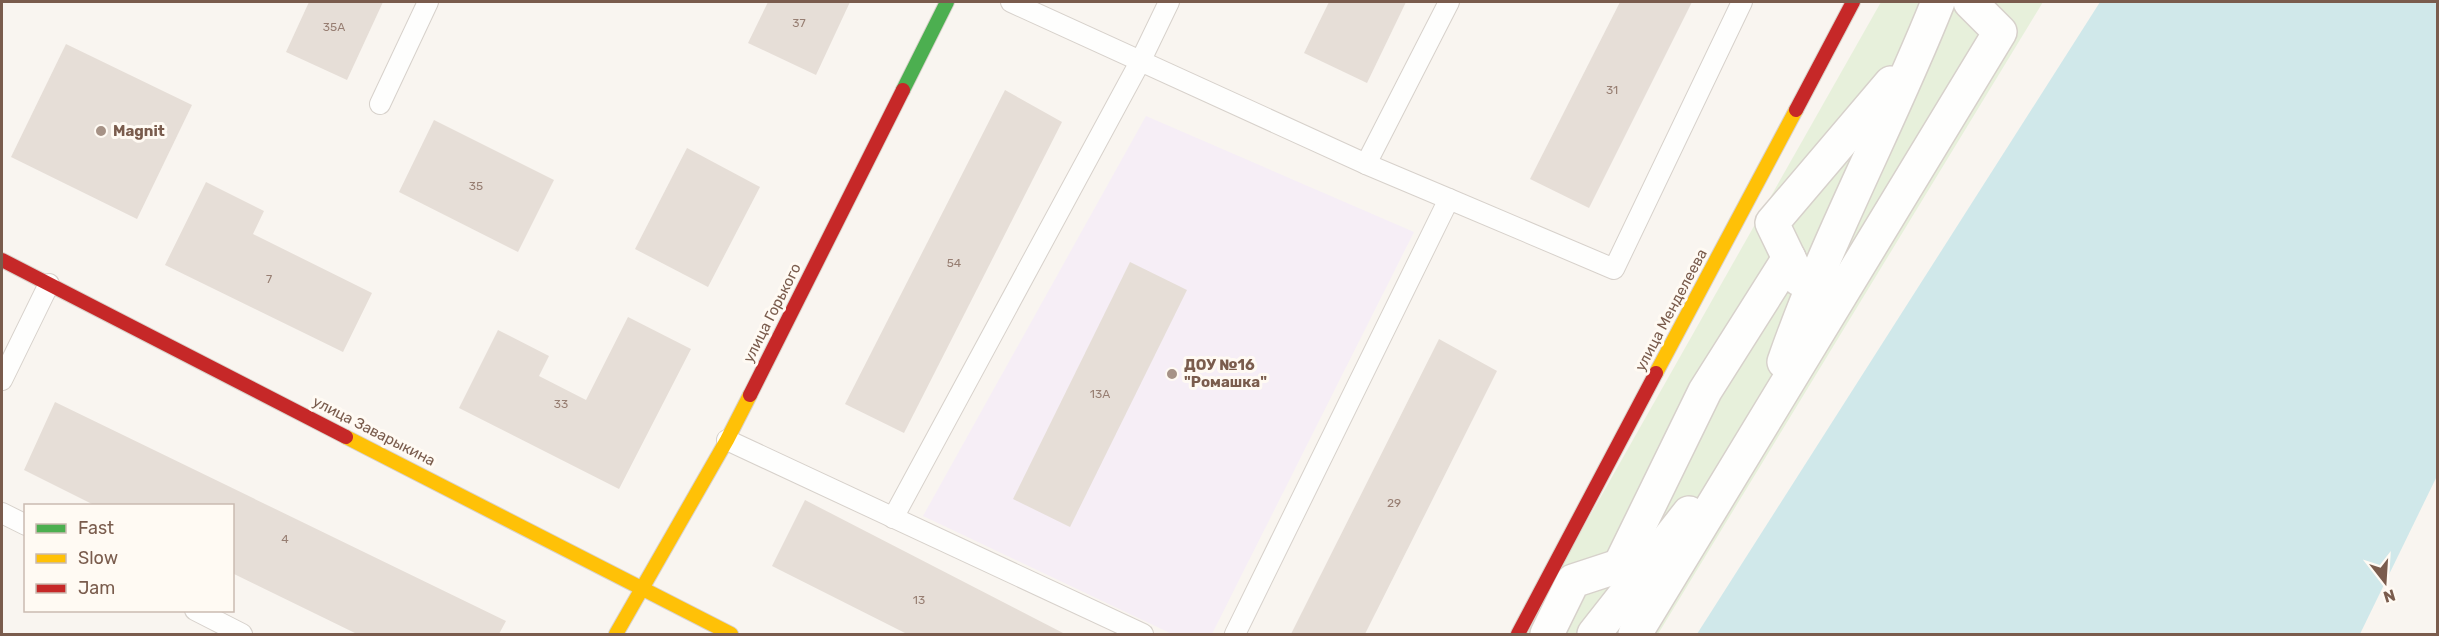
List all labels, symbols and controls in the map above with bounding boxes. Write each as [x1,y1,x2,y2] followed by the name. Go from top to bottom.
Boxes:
[792,16,806,30] house number: 37
[323,20,345,34] house number: 35А
[1606,83,1618,97] house number: 31
[113,122,165,140] place label: Magnit
[94,124,108,138] marker: Magnit
[469,179,483,193] house number: 35
[1631,246,1711,374] street label: улица Менделеева
[947,256,962,270] house number: 54
[739,260,805,366] street label: улица Горького
[266,272,272,286] house number: 7
[1184,356,1267,391] place label: ДОУ №16 "Ромашка"
[1165,367,1179,381] marker: ДОУ №16 "Ромашка"
[1090,387,1110,401] house number: 13А
[310,392,438,470] street label: улица Заварыкина
[554,397,568,411] house number: 33
[1387,496,1401,510] house number: 29
[24,504,234,612] legend
[78,517,114,539] text: Fast
[281,532,289,546] house number: 4
[78,547,118,569] text: Slow
[2355,552,2415,612] north arrow
[78,577,115,599] text: Jam
[2381,585,2398,607] text: N
[913,593,925,607] house number: 13

